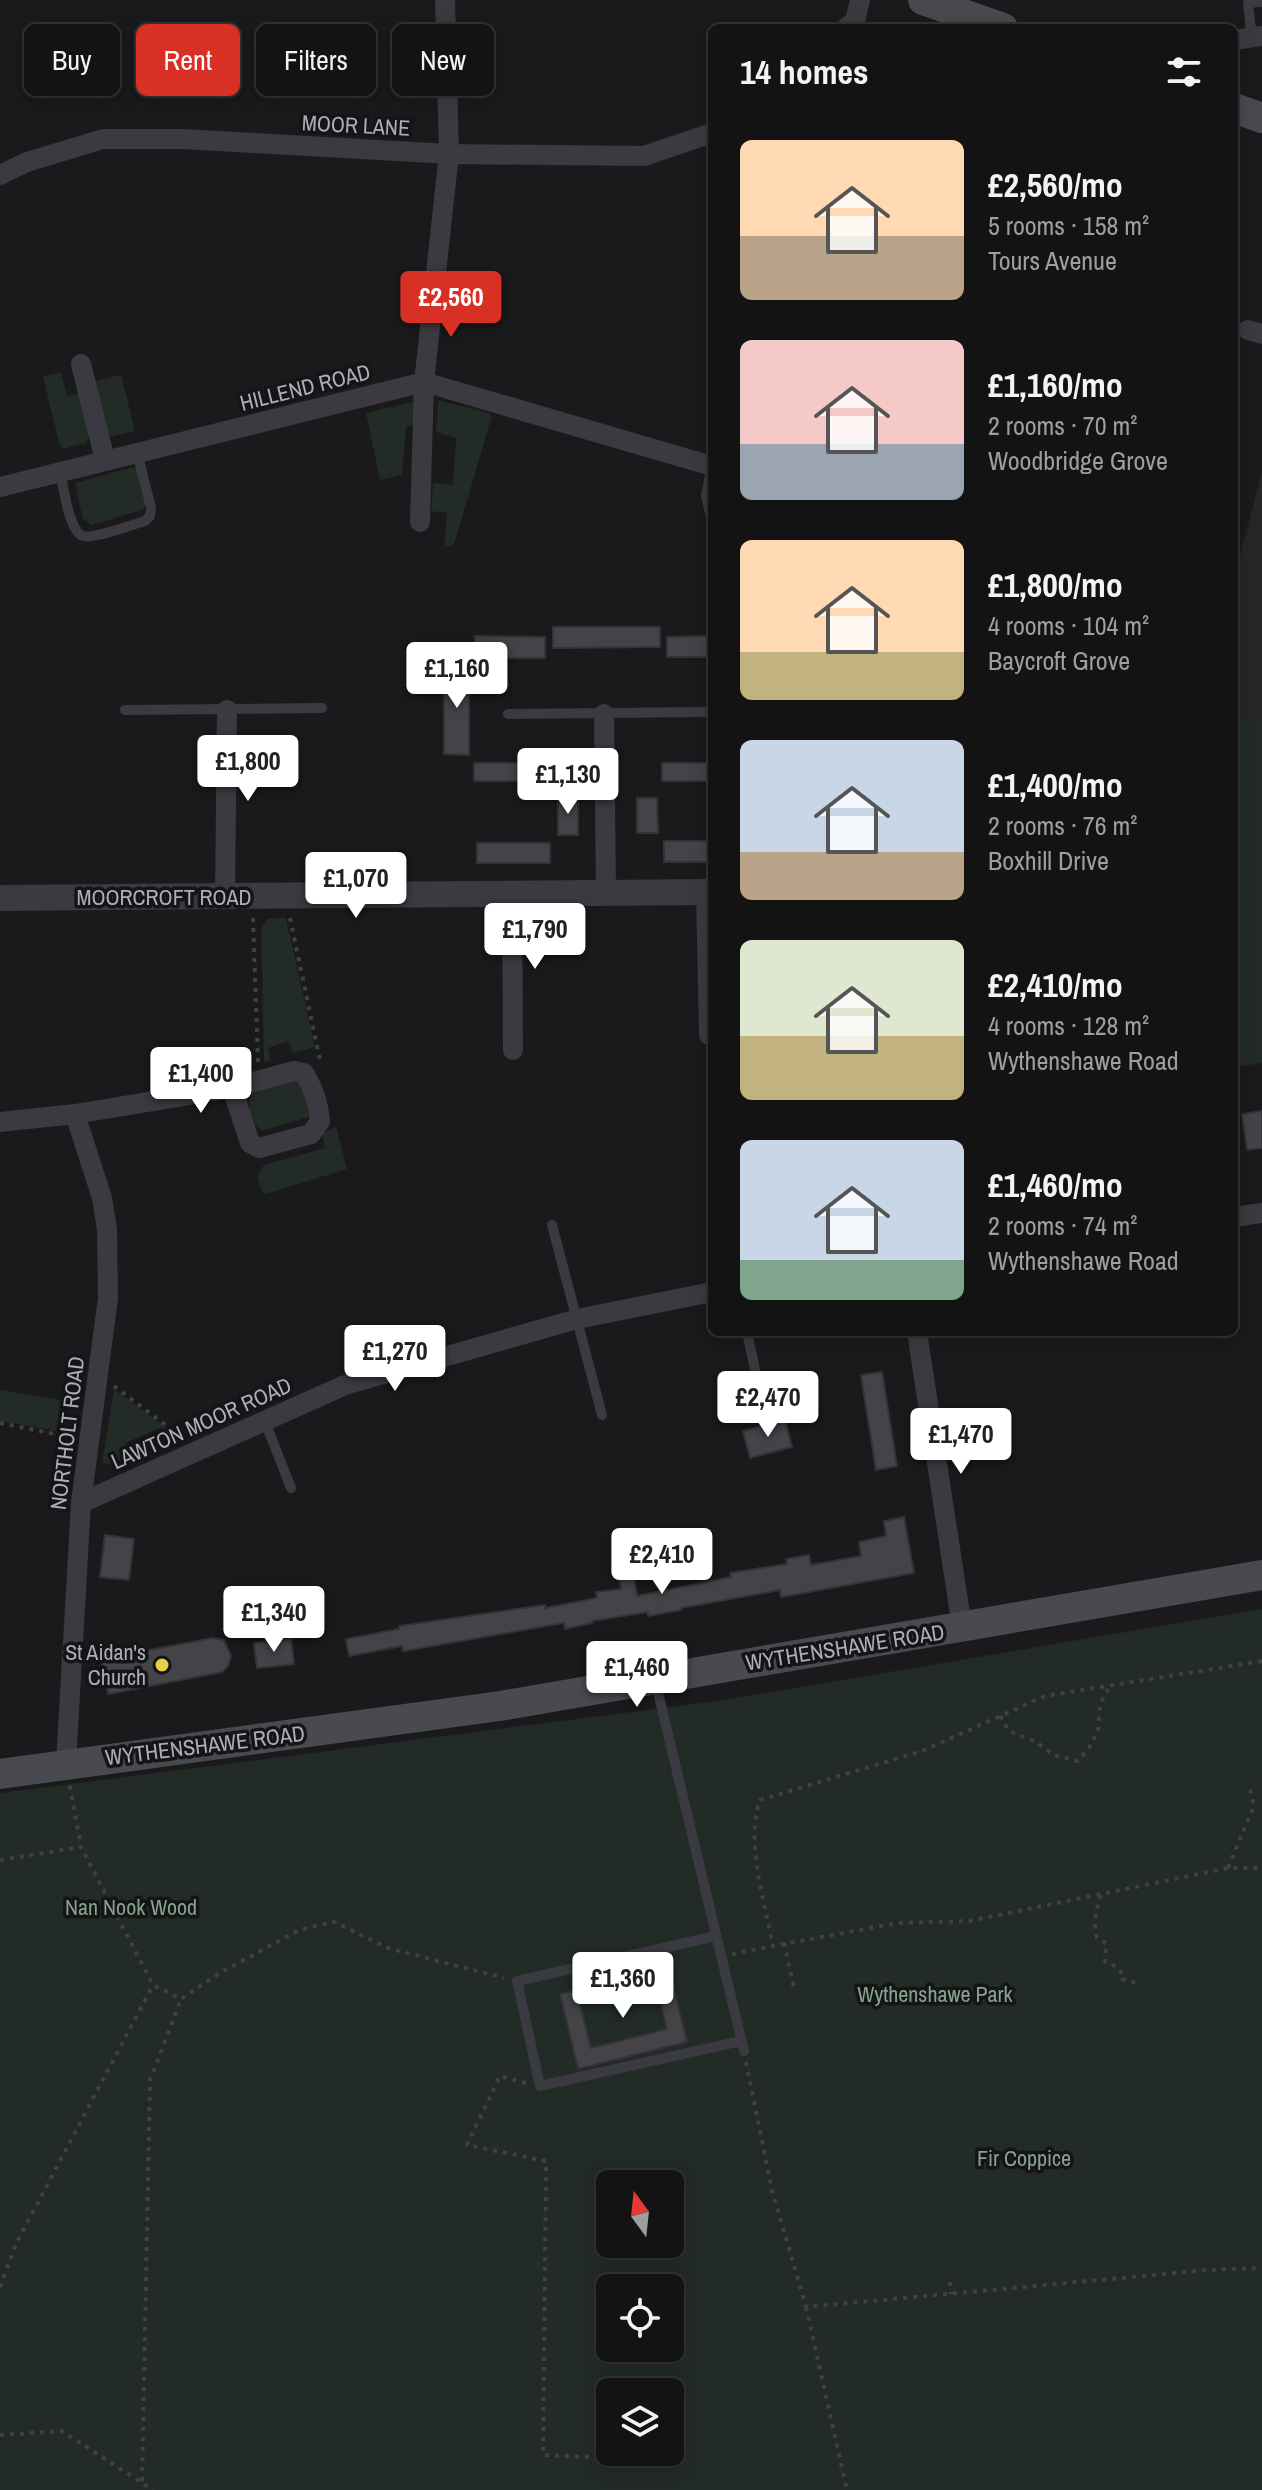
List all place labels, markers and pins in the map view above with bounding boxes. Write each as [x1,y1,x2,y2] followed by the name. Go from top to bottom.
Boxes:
[386,271,516,339] pin: £2,560
[392,642,522,710] pin: £1,160
[183,735,313,803] pin: £1,800
[503,748,633,816] pin: £1,130
[291,852,421,920] pin: £1,070
[470,903,600,971] pin: £1,790
[136,1047,266,1115] pin: £1,400
[330,1325,460,1393] pin: £1,270
[703,1371,833,1439] pin: £2,470
[896,1408,1026,1476] pin: £1,470
[597,1528,727,1596] pin: £2,410
[209,1586,339,1654] pin: £1,340
[65,1637,146,1692] place label: St Aidan's Church
[572,1641,702,1709] pin: £1,460
[153,1656,171,1674] marker: St Aidan's Church
[558,1952,688,2020] pin: £1,360

